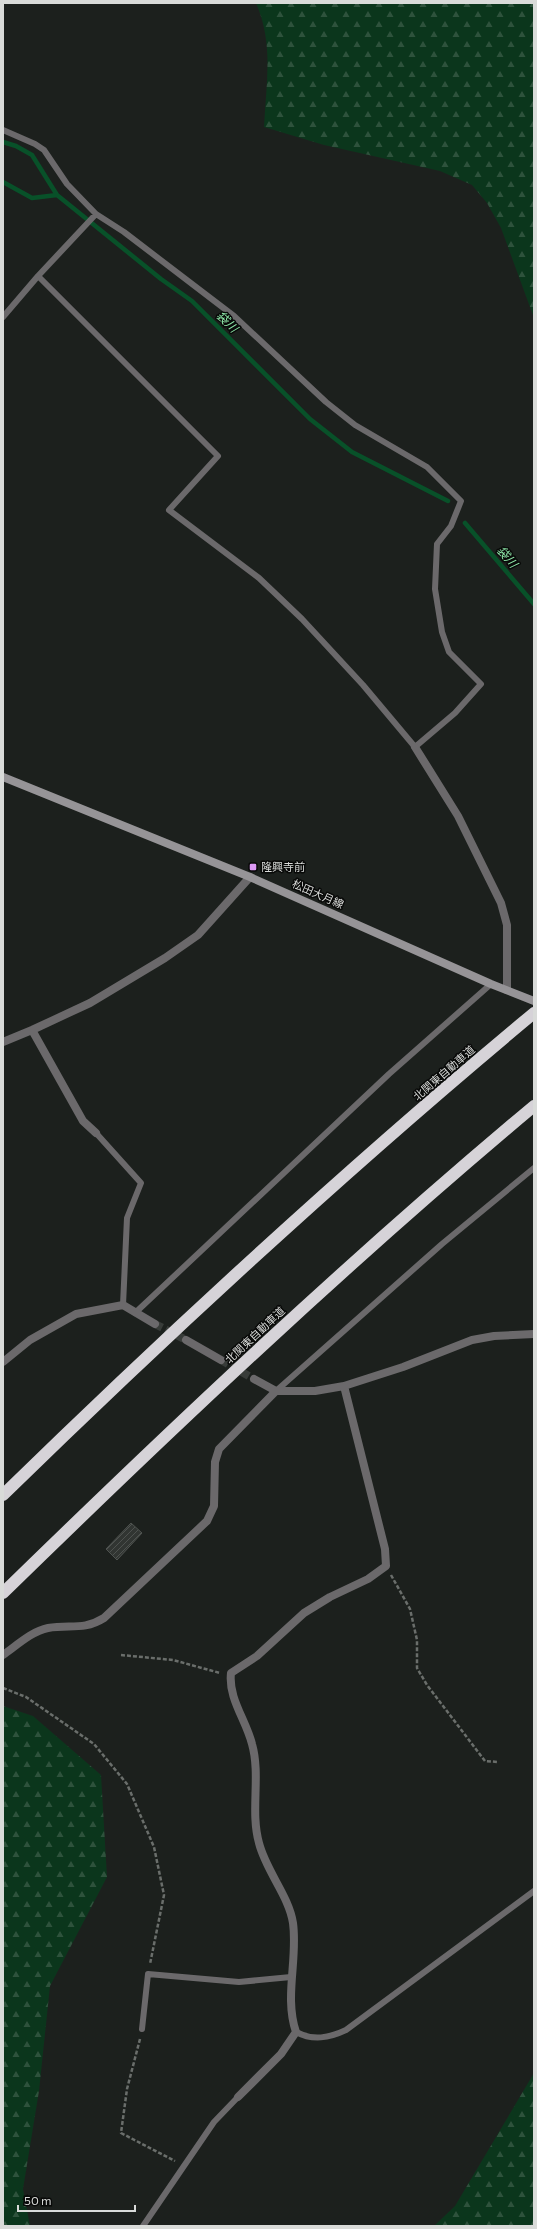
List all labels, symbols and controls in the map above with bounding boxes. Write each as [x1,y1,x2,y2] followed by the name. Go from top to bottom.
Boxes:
[214,308,243,336] water label: 袋川
[495,543,522,572] water label: 袋川
[261,860,305,873] place label: 隆興寺前
[248,862,258,872] marker: 隆興寺前
[290,876,346,911] street label: 松田大月線
[410,1042,477,1103] street label: 北関東自動車道
[222,1304,287,1366] street label: 北関東自動車道
[18,2187,135,2213] scale bar
[24,2193,52,2207] text: 50 m

